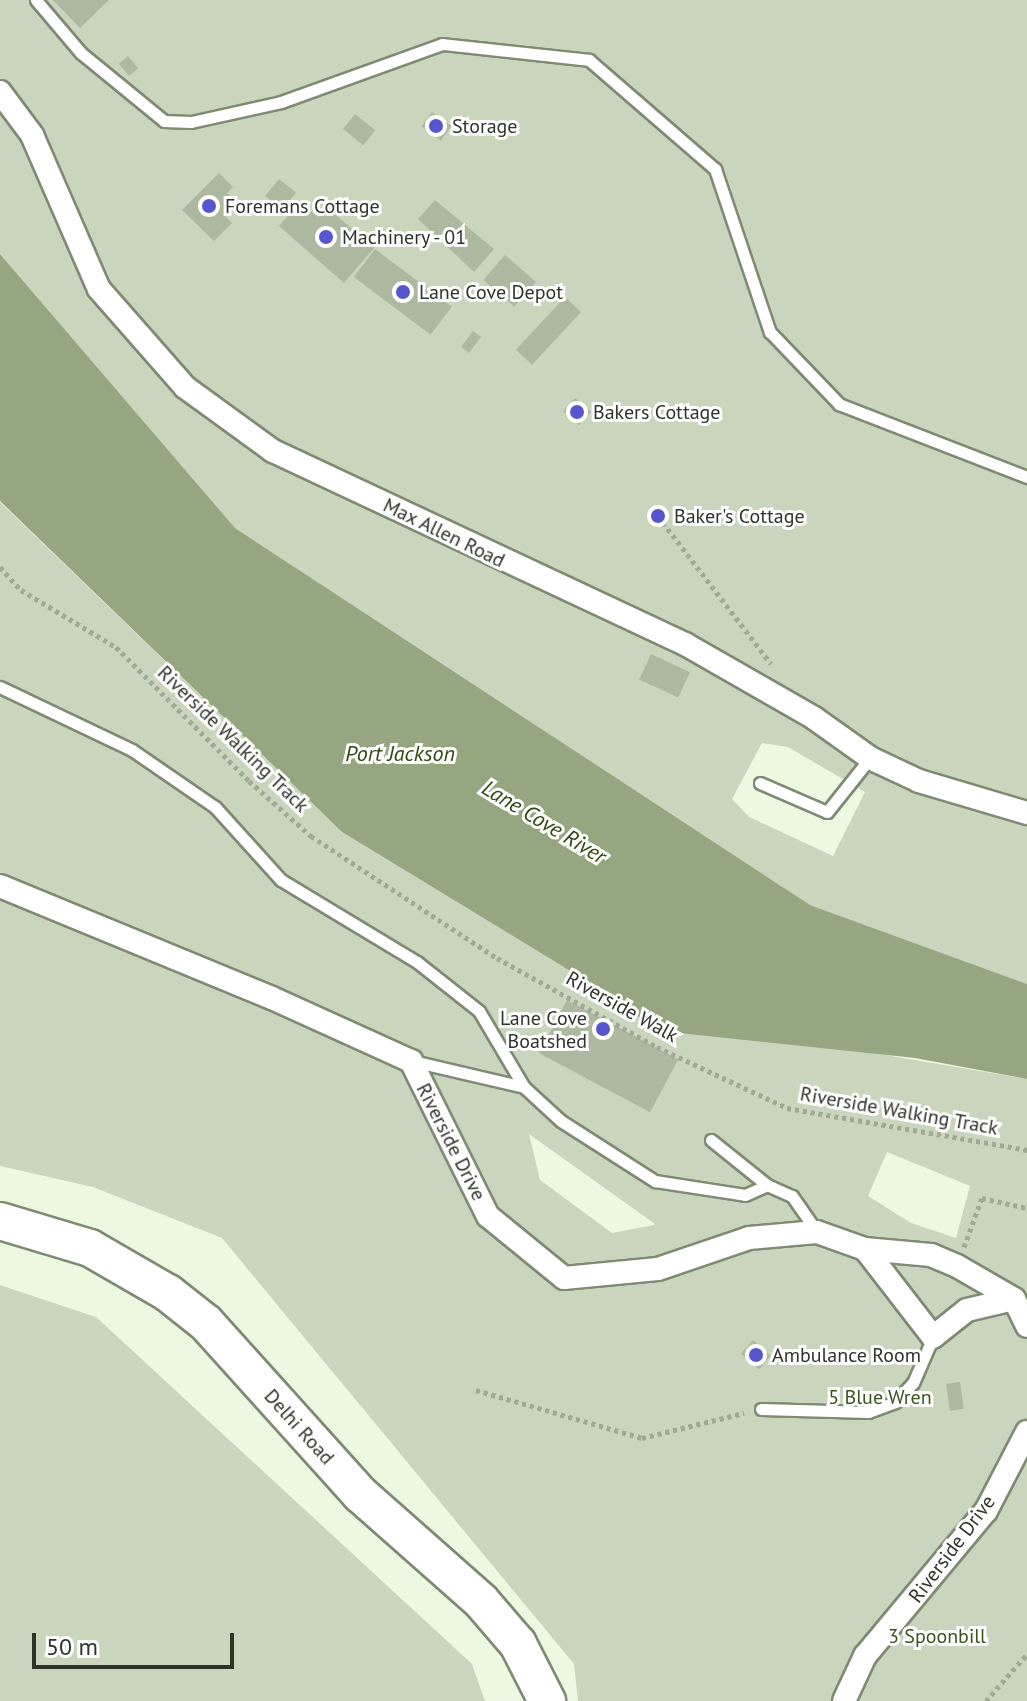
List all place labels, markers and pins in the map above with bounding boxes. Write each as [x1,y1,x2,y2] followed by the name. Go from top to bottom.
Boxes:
[452,114,518,138] place label: Storage
[427,117,445,135] marker: Storage
[225,194,380,218] place label: Foremans Cottage
[200,197,218,215] marker: Foremans Cottage
[342,225,470,249] place label: Machinery - 01
[317,228,335,246] marker: Machinery - 01
[419,280,563,304] place label: Lane Cove Depot
[394,283,412,301] marker: Lane Cove Depot
[593,400,720,424] place label: Bakers Cottage
[568,403,586,421] marker: Bakers Cottage
[674,504,805,528] place label: Baker's Cottage
[649,507,667,525] marker: Baker's Cottage
[500,1006,587,1053] place label: Lane Cove Boatshed
[594,1020,612,1038] marker: Lane Cove Boatshed
[772,1343,921,1367] place label: Ambulance Room
[747,1346,765,1364] marker: Ambulance Room

